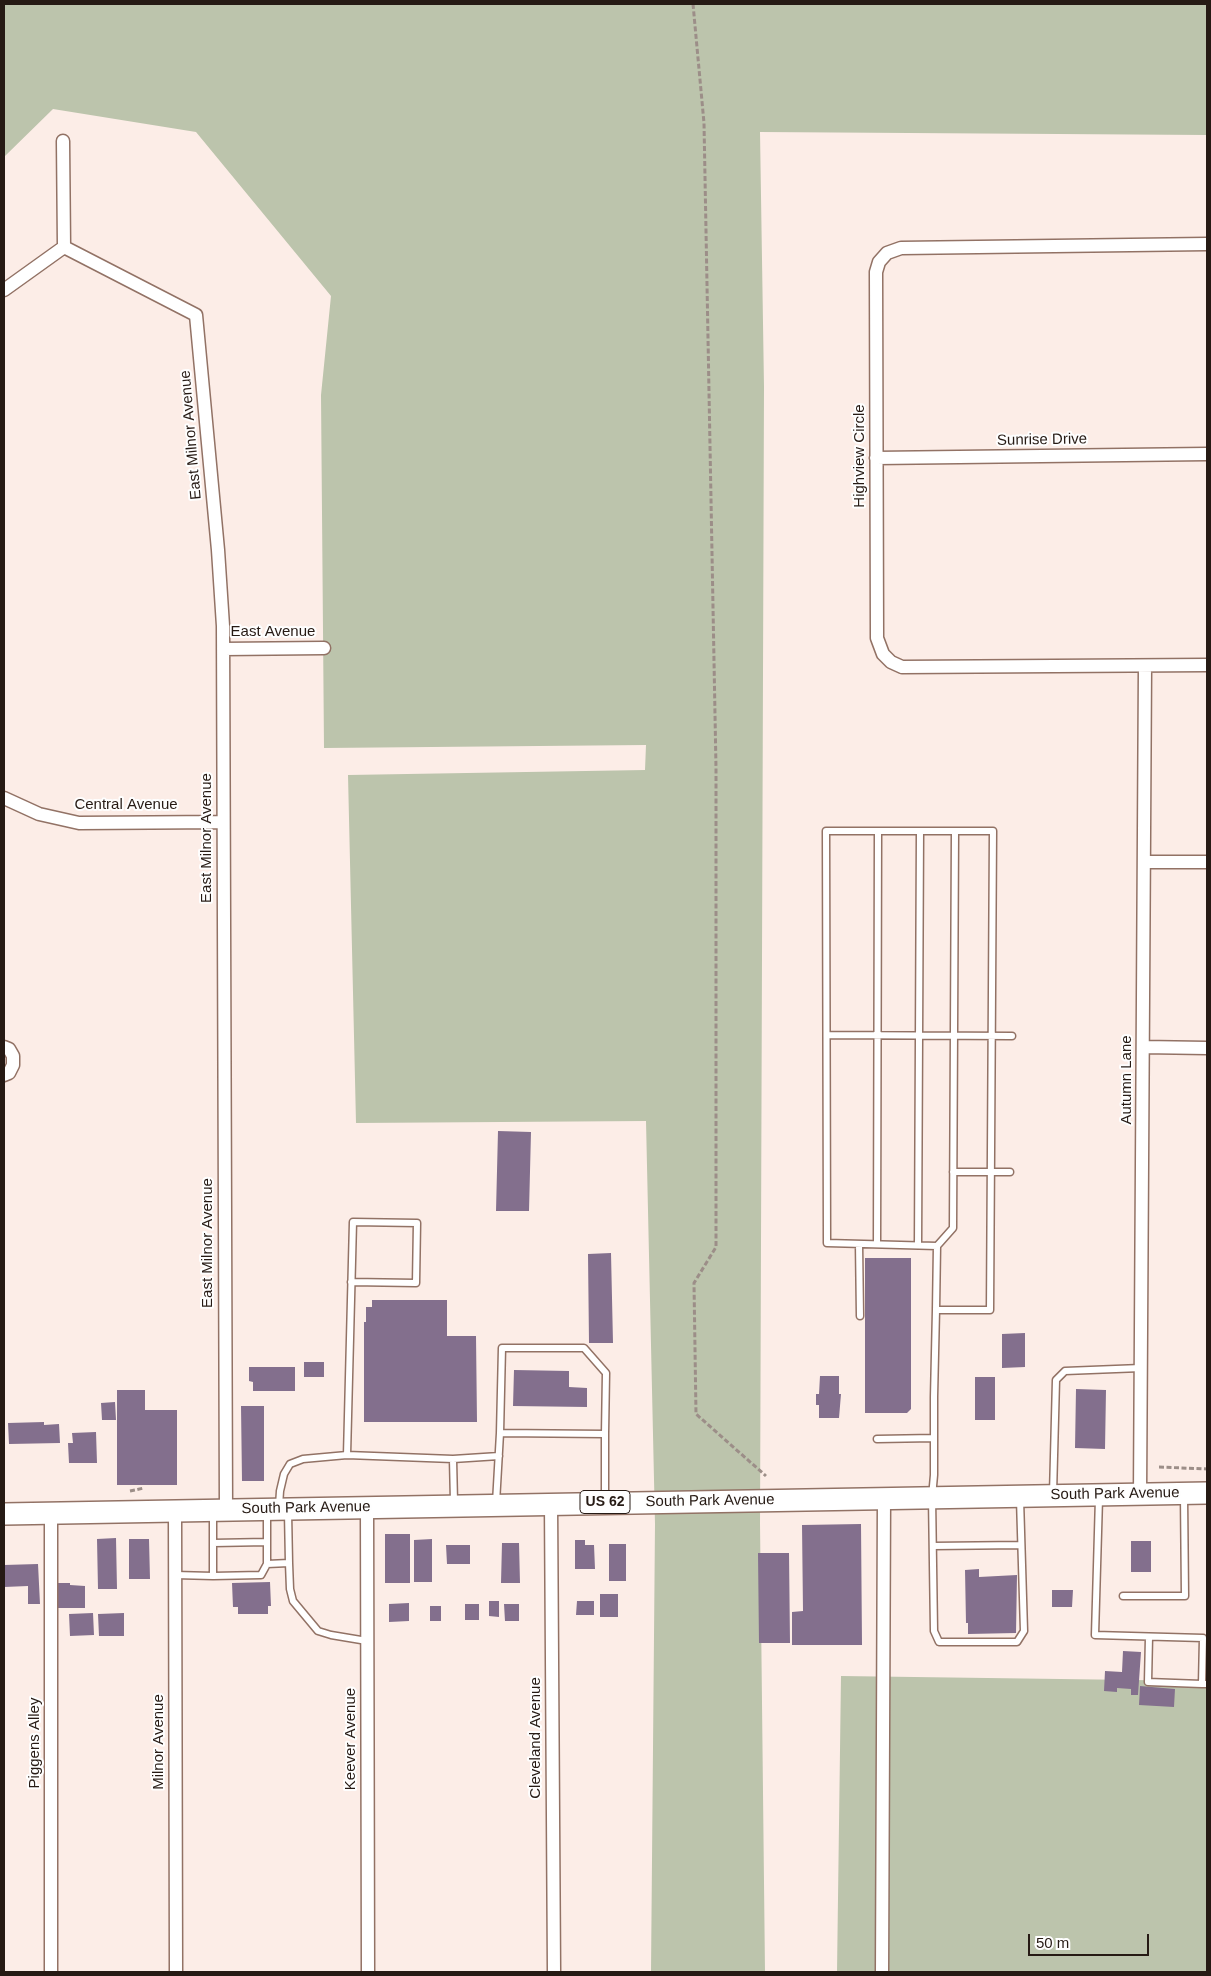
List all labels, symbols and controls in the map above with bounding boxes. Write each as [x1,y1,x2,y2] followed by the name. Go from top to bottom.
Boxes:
[176,370,206,500] street label: East Milnor Avenue
[851,404,869,508] street label: Highview Circle
[997,430,1087,450] street label: Sunrise Drive
[231,623,315,641] street label: East Avenue
[198,773,216,903] street label: East Milnor Avenue
[74,796,178,814] street label: Central Avenue
[1118,1035,1136,1125] street label: Autumn Lane
[199,1178,217,1308] street label: East Milnor Avenue
[1050,1484,1180,1504] street label: South Park Avenue
[580,1490,630,1514] road number: US 62
[645,1491,775,1511] street label: South Park Avenue
[241,1498,371,1518] street label: South Park Avenue
[527,1677,545,1799] street label: Cleveland Avenue
[342,1688,360,1790] street label: Keever Avenue
[150,1694,168,1790] street label: Milnor Avenue
[26,1698,44,1788] street label: Piggens Alley
[1031,1924,1152,1956] scale bar
[1036,1934,1069,1951] text: 50 m

